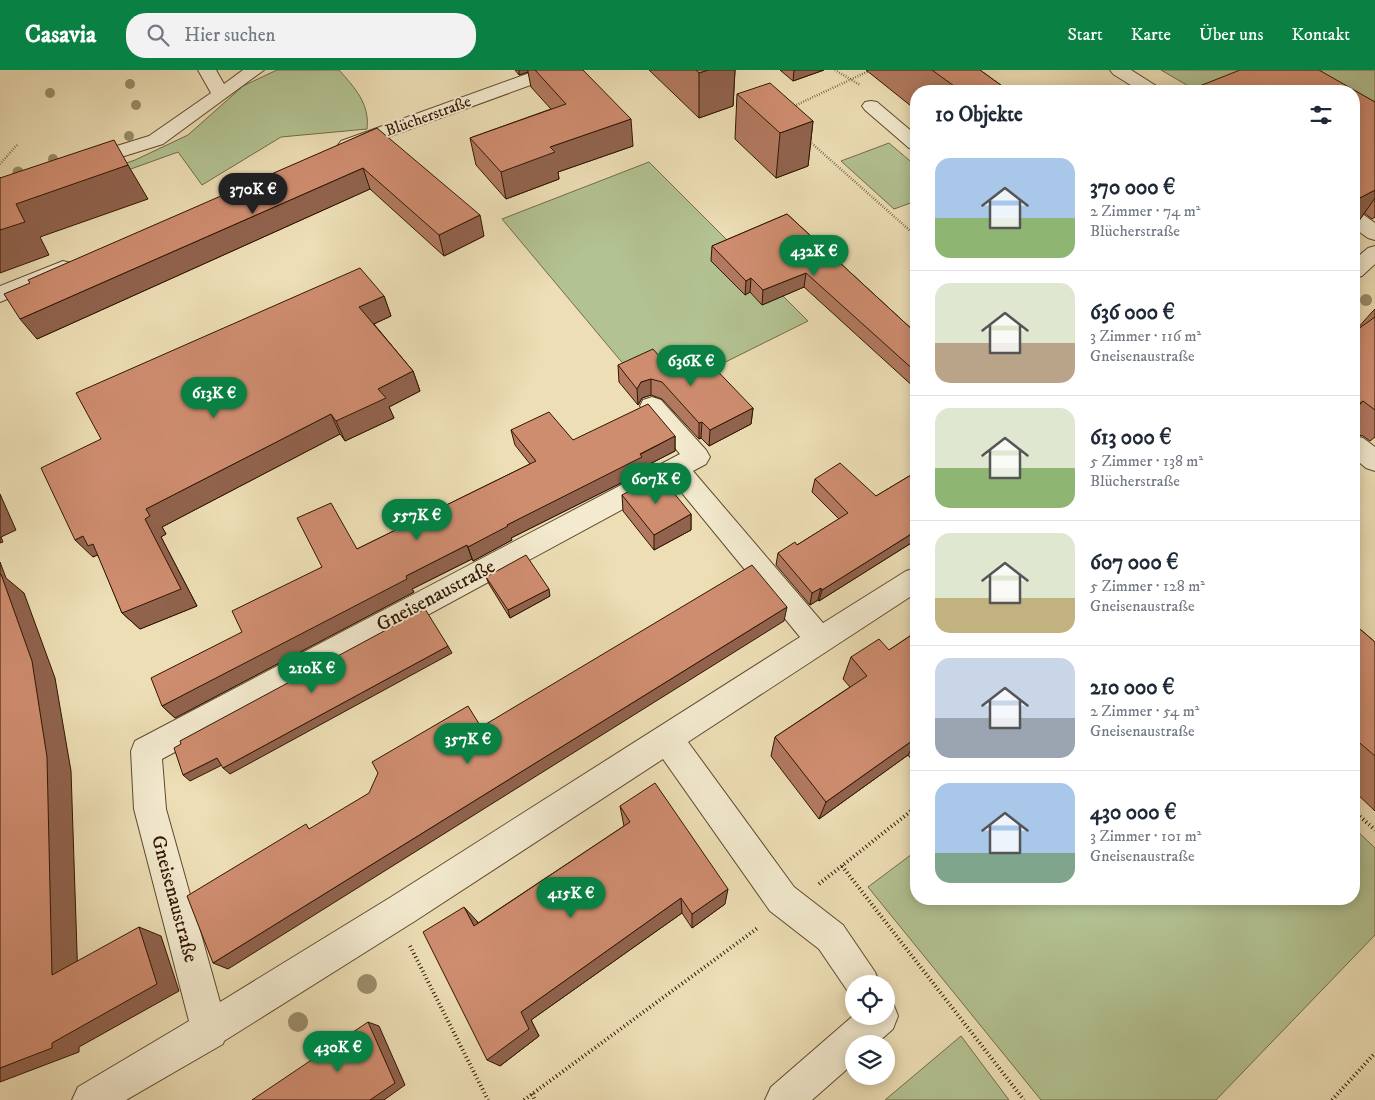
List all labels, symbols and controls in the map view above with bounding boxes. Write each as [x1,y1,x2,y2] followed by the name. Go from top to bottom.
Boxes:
[126,13,476,58] search box
[25,20,96,50] text: Casavia
[144,21,172,49] icon: search
[184,24,276,47] text: Hier suchen
[1067,24,1103,46] text: Start
[1131,24,1171,46] text: Karte
[1199,24,1263,46] text: Über uns
[1291,24,1350,46] text: Kontakt
[382,91,474,141] street label: Blücherstraße
[1307,101,1335,129] icon: filters
[935,102,1023,128] text: 10 Objekte
[212,172,294,215] pin: 370K €
[1090,175,1175,201] text: 370 000 €
[975,178,1035,238] icon: home
[229,179,277,199] text: 370K €
[1090,201,1201,221] text: 2 Zimmer · 74 m²
[1090,221,1180,241] text: Blücherstraße
[773,234,855,277] pin: 432K €
[790,241,838,261] text: 432K €
[1090,300,1175,326] text: 636 000 €
[975,303,1035,363] icon: home
[1090,326,1201,346] text: 3 Zimmer · 116 m²
[650,344,732,387] pin: 636K €
[1090,346,1195,366] text: Gneisenaustraße
[668,351,714,371] text: 636K €
[173,376,255,419] pin: 613K €
[192,383,236,403] text: 613K €
[1090,425,1172,451] text: 613 000 €
[975,428,1035,488] icon: home
[1090,451,1203,471] text: 5 Zimmer · 138 m²
[615,462,697,505] pin: 607K €
[631,469,681,489] text: 607K €
[1090,471,1180,491] text: Blücherstraße
[376,498,458,541] pin: 557K €
[393,505,441,525] text: 557K €
[1090,550,1179,576] text: 607 000 €
[975,553,1035,613] icon: home
[372,554,500,638] street label: Gneisenaustraße
[1090,576,1205,596] text: 5 Zimmer · 128 m²
[1090,596,1195,616] text: Gneisenaustraße
[271,652,353,694] pin: 210K €
[289,658,335,678] text: 210K €
[1090,675,1174,701] text: 210 000 €
[975,678,1035,738] icon: home
[1090,701,1199,721] text: 2 Zimmer · 54 m²
[1090,721,1195,741] text: Gneisenaustraße
[427,722,509,765] pin: 357K €
[445,729,491,749] text: 357K €
[1090,800,1176,826] text: 430 000 €
[975,803,1035,863] icon: home
[1090,826,1201,846] text: 3 Zimmer · 101 m²
[145,833,203,965] street label: Gneisenaustraße
[1090,846,1195,866] text: Gneisenaustraße
[530,876,612,919] pin: 415K €
[548,883,594,903] text: 415K €
[845,975,895,1085] map controls
[845,975,895,1025] button: locate
[297,1030,379,1073] pin: 430K €
[845,1035,895,1085] button: layers
[314,1037,362,1057] text: 430K €

